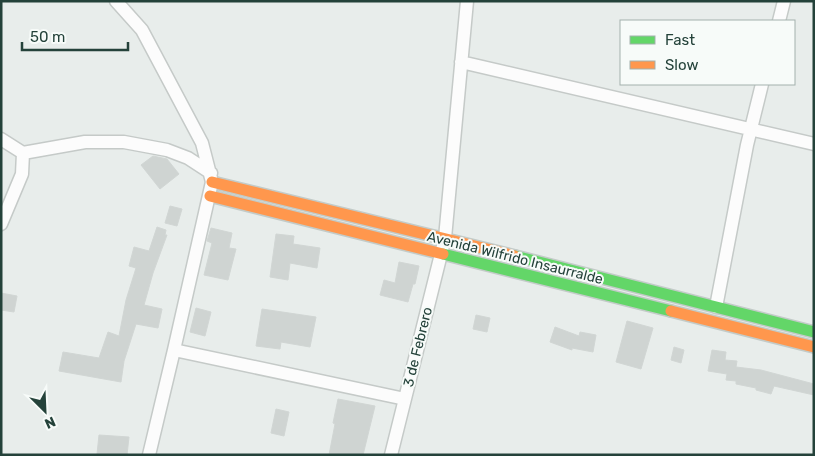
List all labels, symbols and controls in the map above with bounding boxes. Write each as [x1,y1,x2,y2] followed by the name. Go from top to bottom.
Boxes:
[22,20,129,52] scale bar
[620,20,795,85] legend
[30,28,65,46] text: 50 m
[665,31,695,49] text: Fast
[665,56,698,74] text: Slow
[425,228,605,288] street label: Avenida Wilfrido Insaurralde
[400,305,436,389] street label: 3 de Febrero
[20,386,70,436] north arrow
[42,413,58,432] text: N

